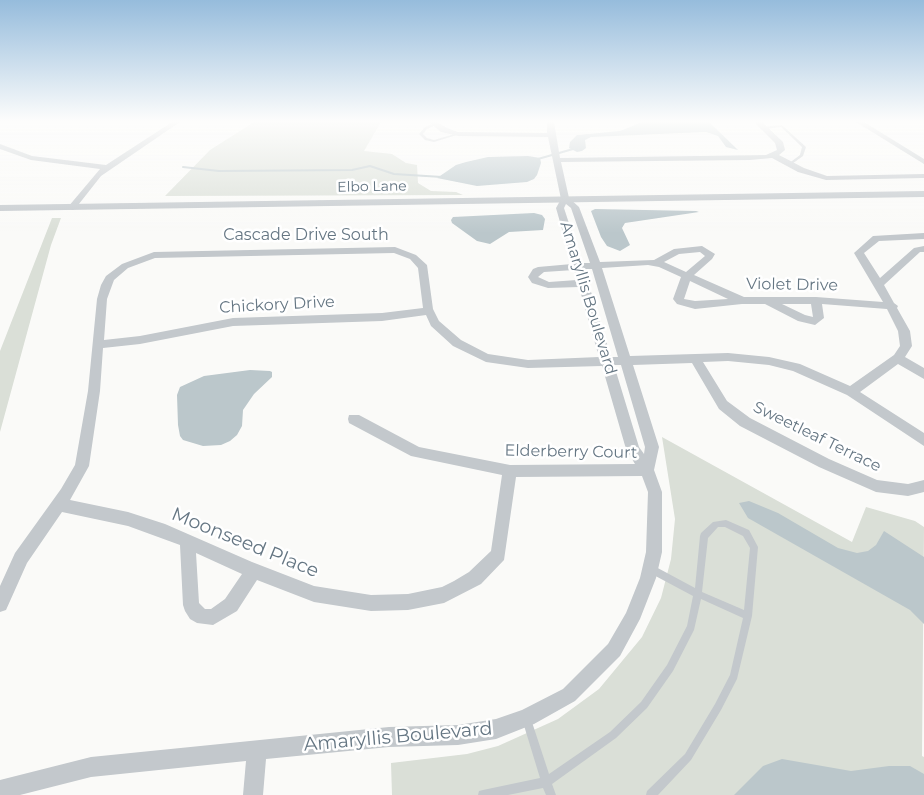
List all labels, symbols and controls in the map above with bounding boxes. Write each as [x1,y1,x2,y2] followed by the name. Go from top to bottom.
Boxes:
[337,178,407,196] street label: Elbo Lane
[556,219,620,377] street label: Amaryllis Boulevard
[223,225,389,245] street label: Cascade Drive South
[746,275,838,295] street label: Violet Drive
[219,292,335,318] street label: Chickory Drive
[750,398,884,476] street label: Sweetleaf Terrace
[504,441,638,463] street label: Elderberry Court
[168,503,322,583] street label: Moonseed Place
[303,717,493,757] street label: Amaryllis Boulevard

